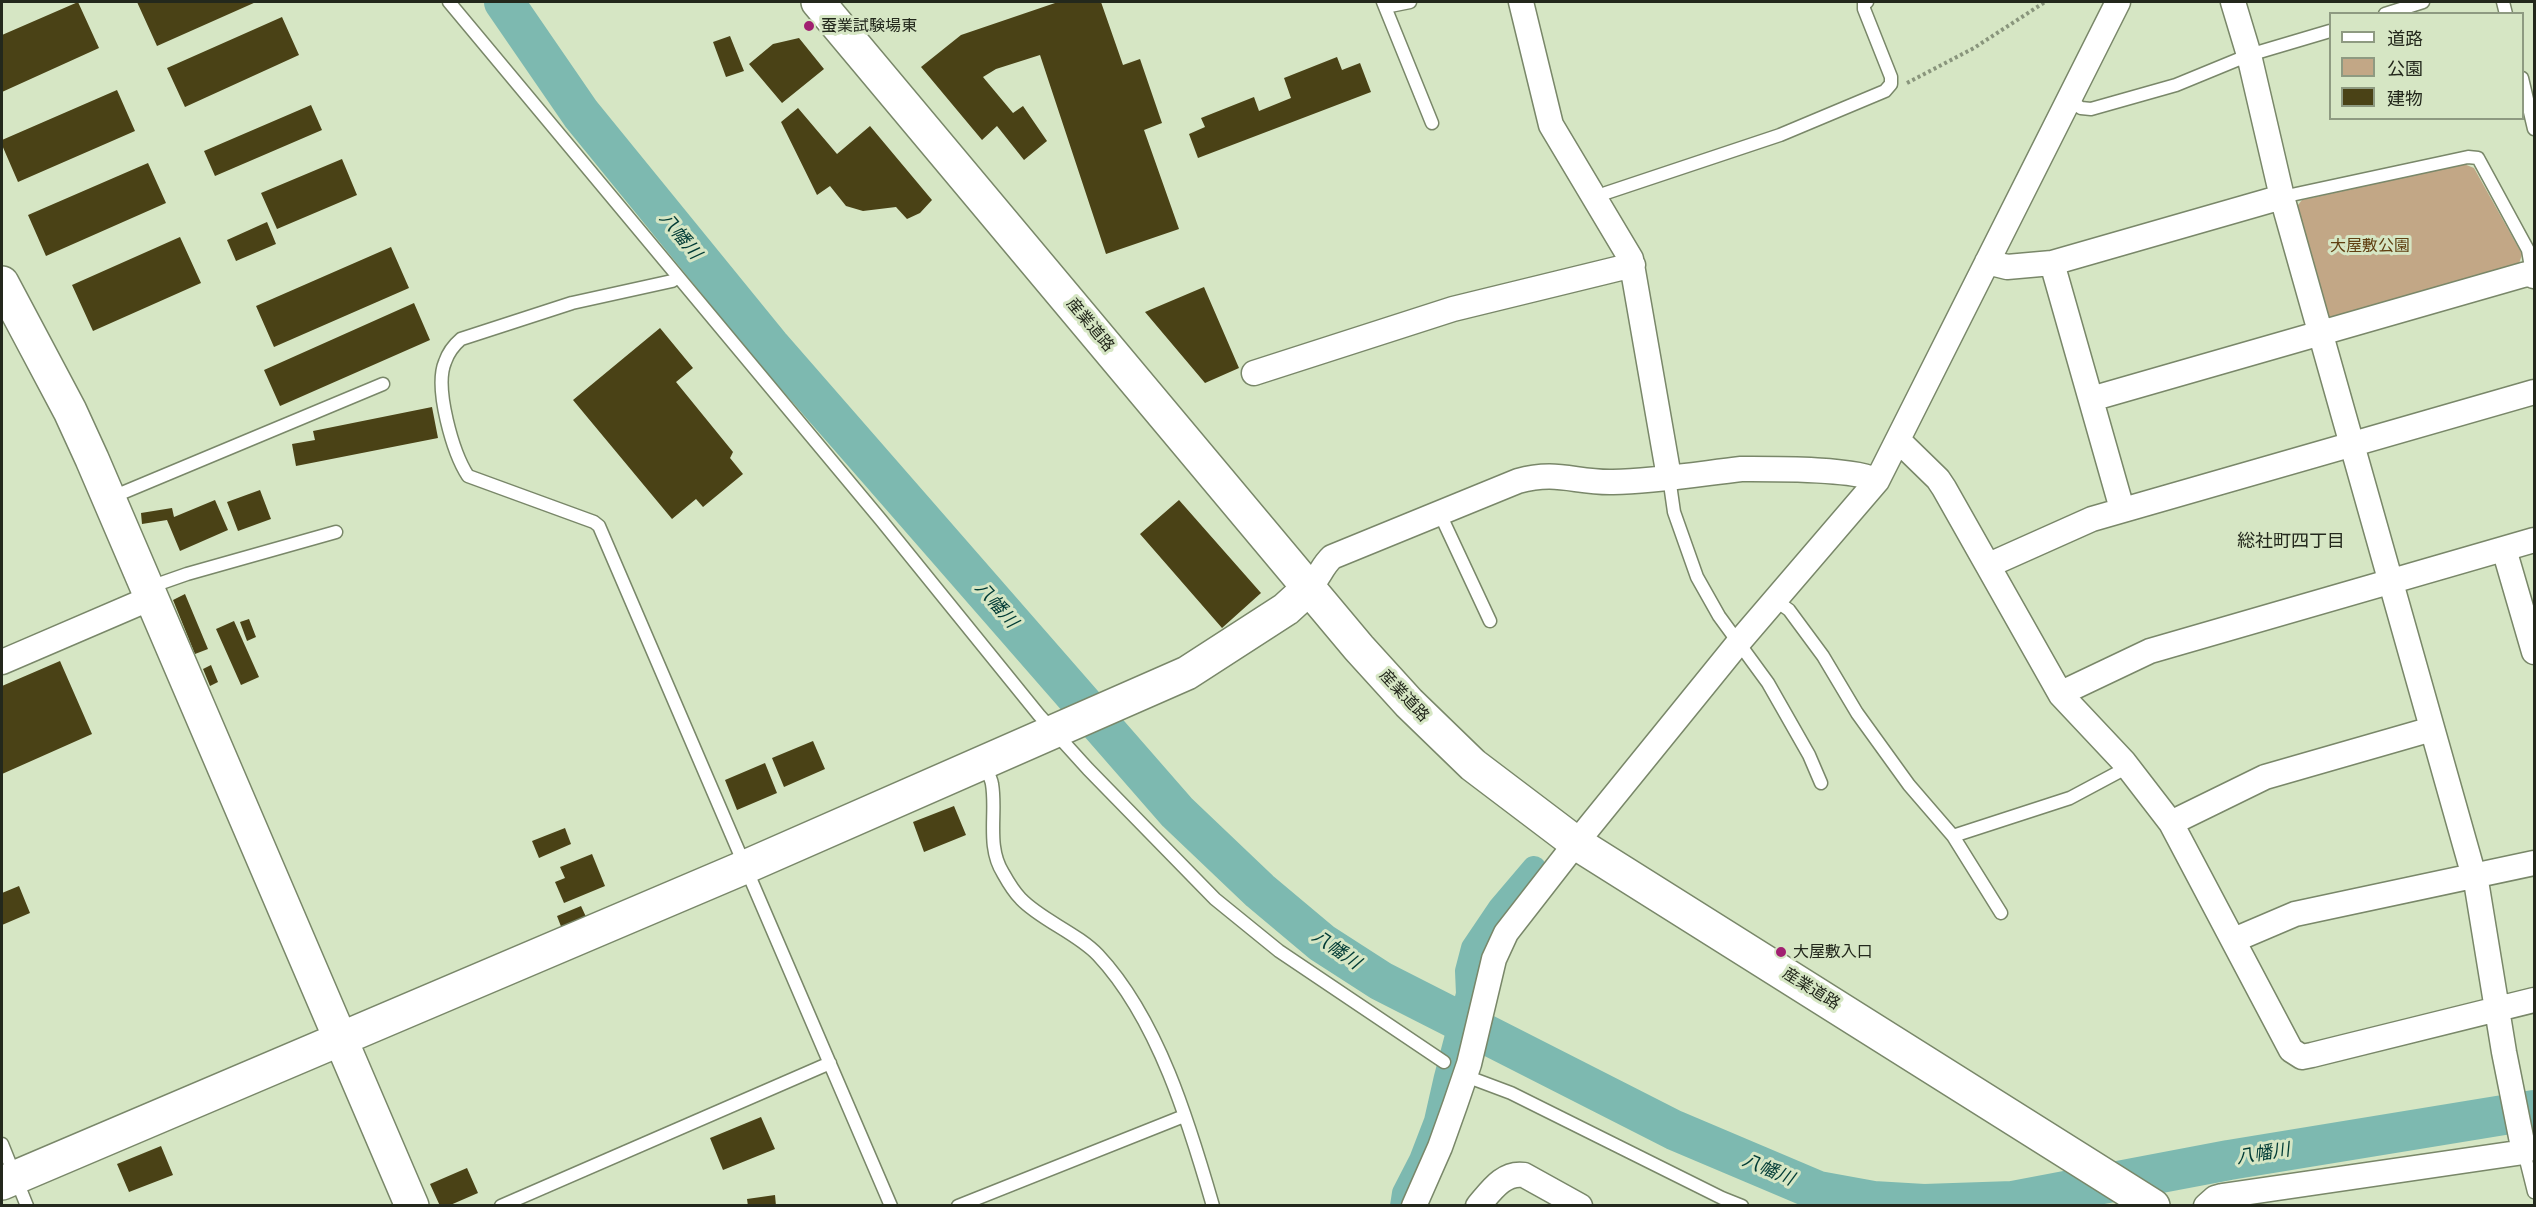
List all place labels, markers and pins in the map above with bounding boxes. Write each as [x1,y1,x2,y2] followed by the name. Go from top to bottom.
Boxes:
[821,16,917,36] place label: 蚕業試験場東
[802,19,816,33] marker: 蚕業試験場東
[1793,942,1873,962] place label: 大屋敷入口
[1774,945,1788,959] marker: 大屋敷入口

